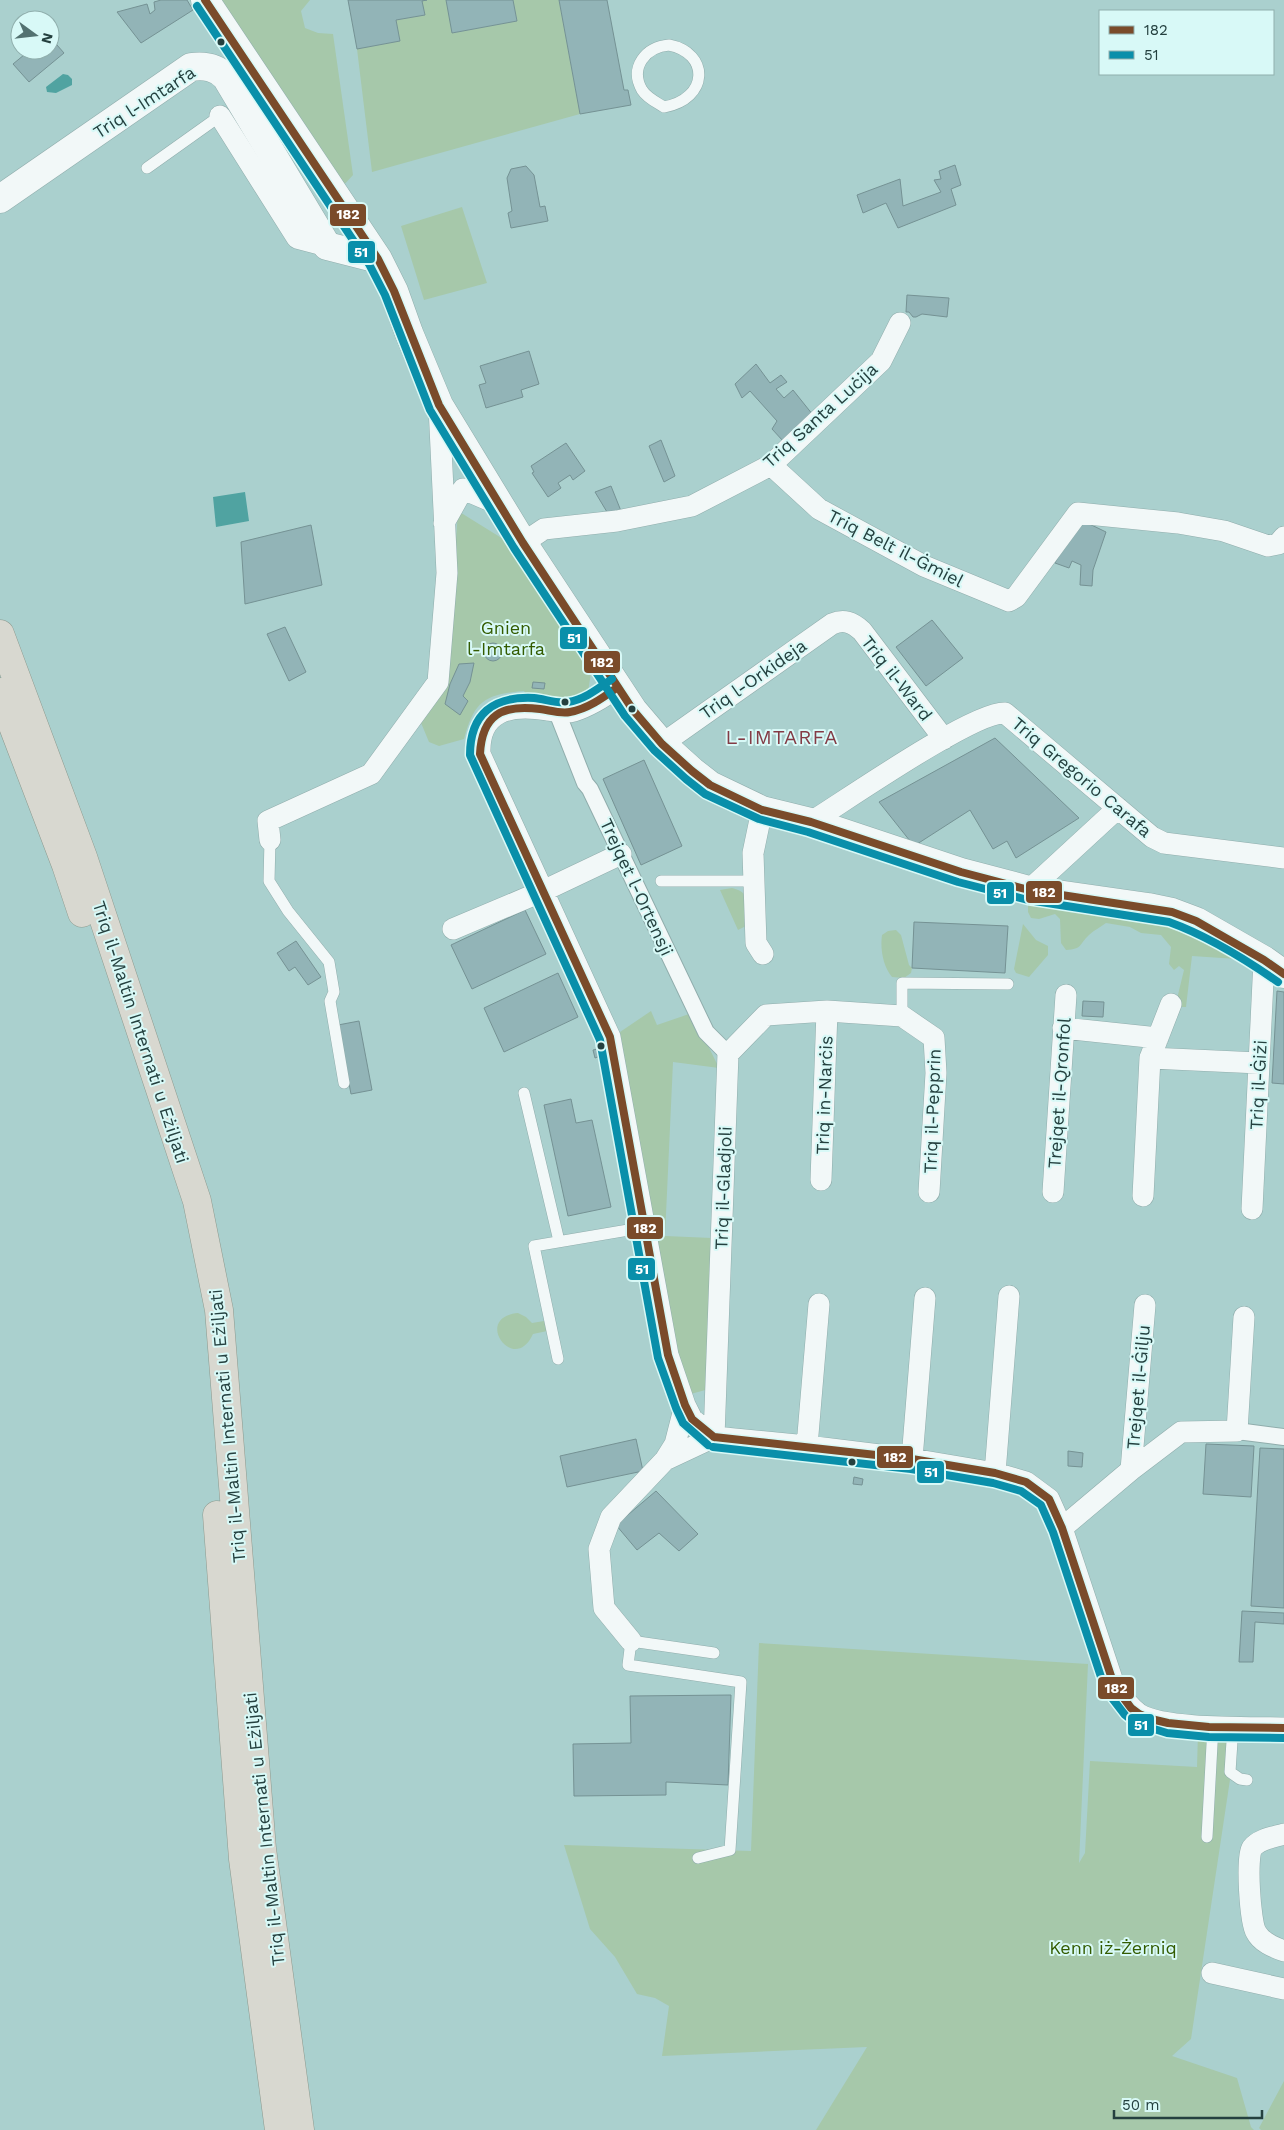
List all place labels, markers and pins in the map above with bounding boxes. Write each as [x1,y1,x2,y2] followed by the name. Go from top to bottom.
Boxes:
[216,37,226,47] unlabelled marker
[560,697,570,707] unlabelled marker
[627,704,637,714] unlabelled marker
[596,1041,606,1051] unlabelled marker
[847,1457,857,1467] unlabelled marker

